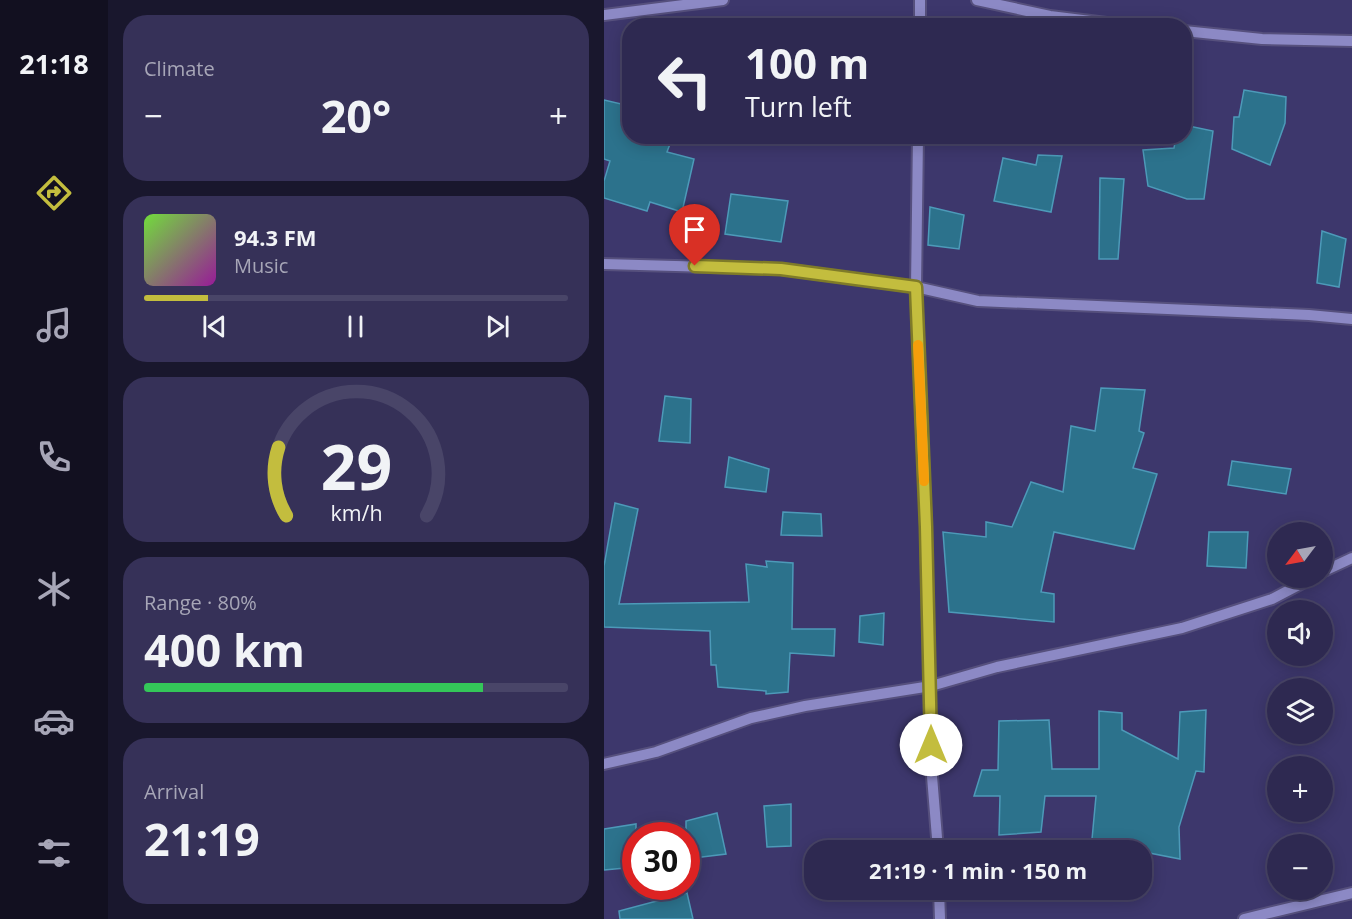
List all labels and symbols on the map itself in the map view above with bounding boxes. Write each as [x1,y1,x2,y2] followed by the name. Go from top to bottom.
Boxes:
[669,204,720,266] pin
[1267,522,1333,588] north arrow
[899,713,963,777] position arrow
[622,822,700,900] speed limit sign: 30

